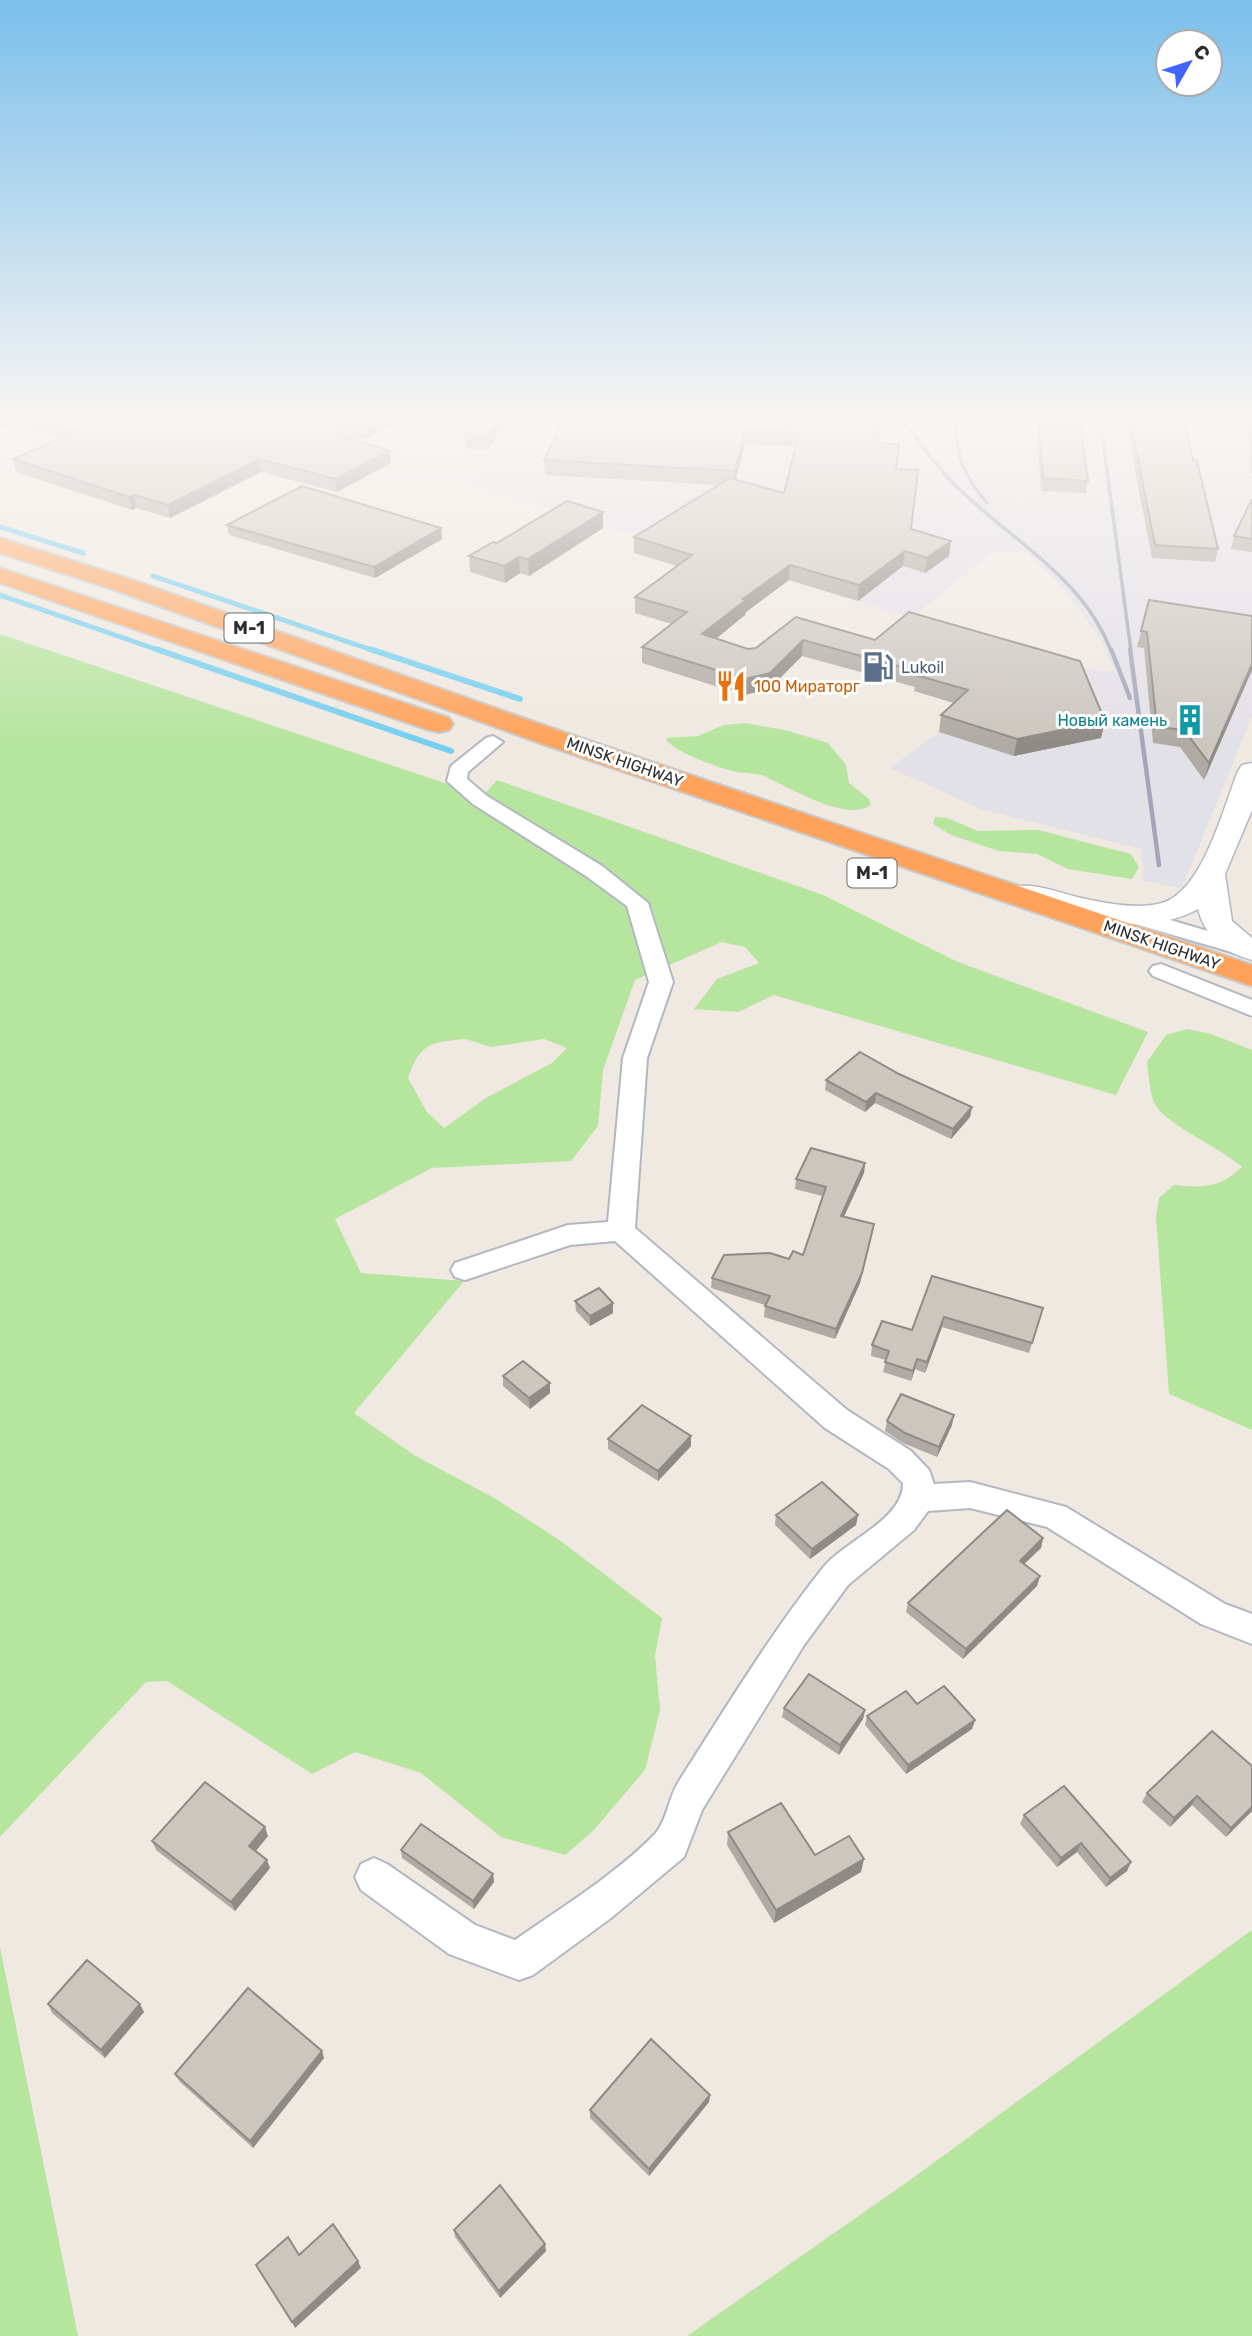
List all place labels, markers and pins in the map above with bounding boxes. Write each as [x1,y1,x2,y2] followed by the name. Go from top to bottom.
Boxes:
[861,650,895,684] fuel station icon: Lukoil
[901,658,944,677] place label: Lukoil
[714,669,748,703] restaurant icon: 100 Мираторг
[754,677,860,696] place label: 100 Мираторг
[1173,703,1207,737] building icon: Новый камень
[1057,711,1167,730] place label: Новый камень

